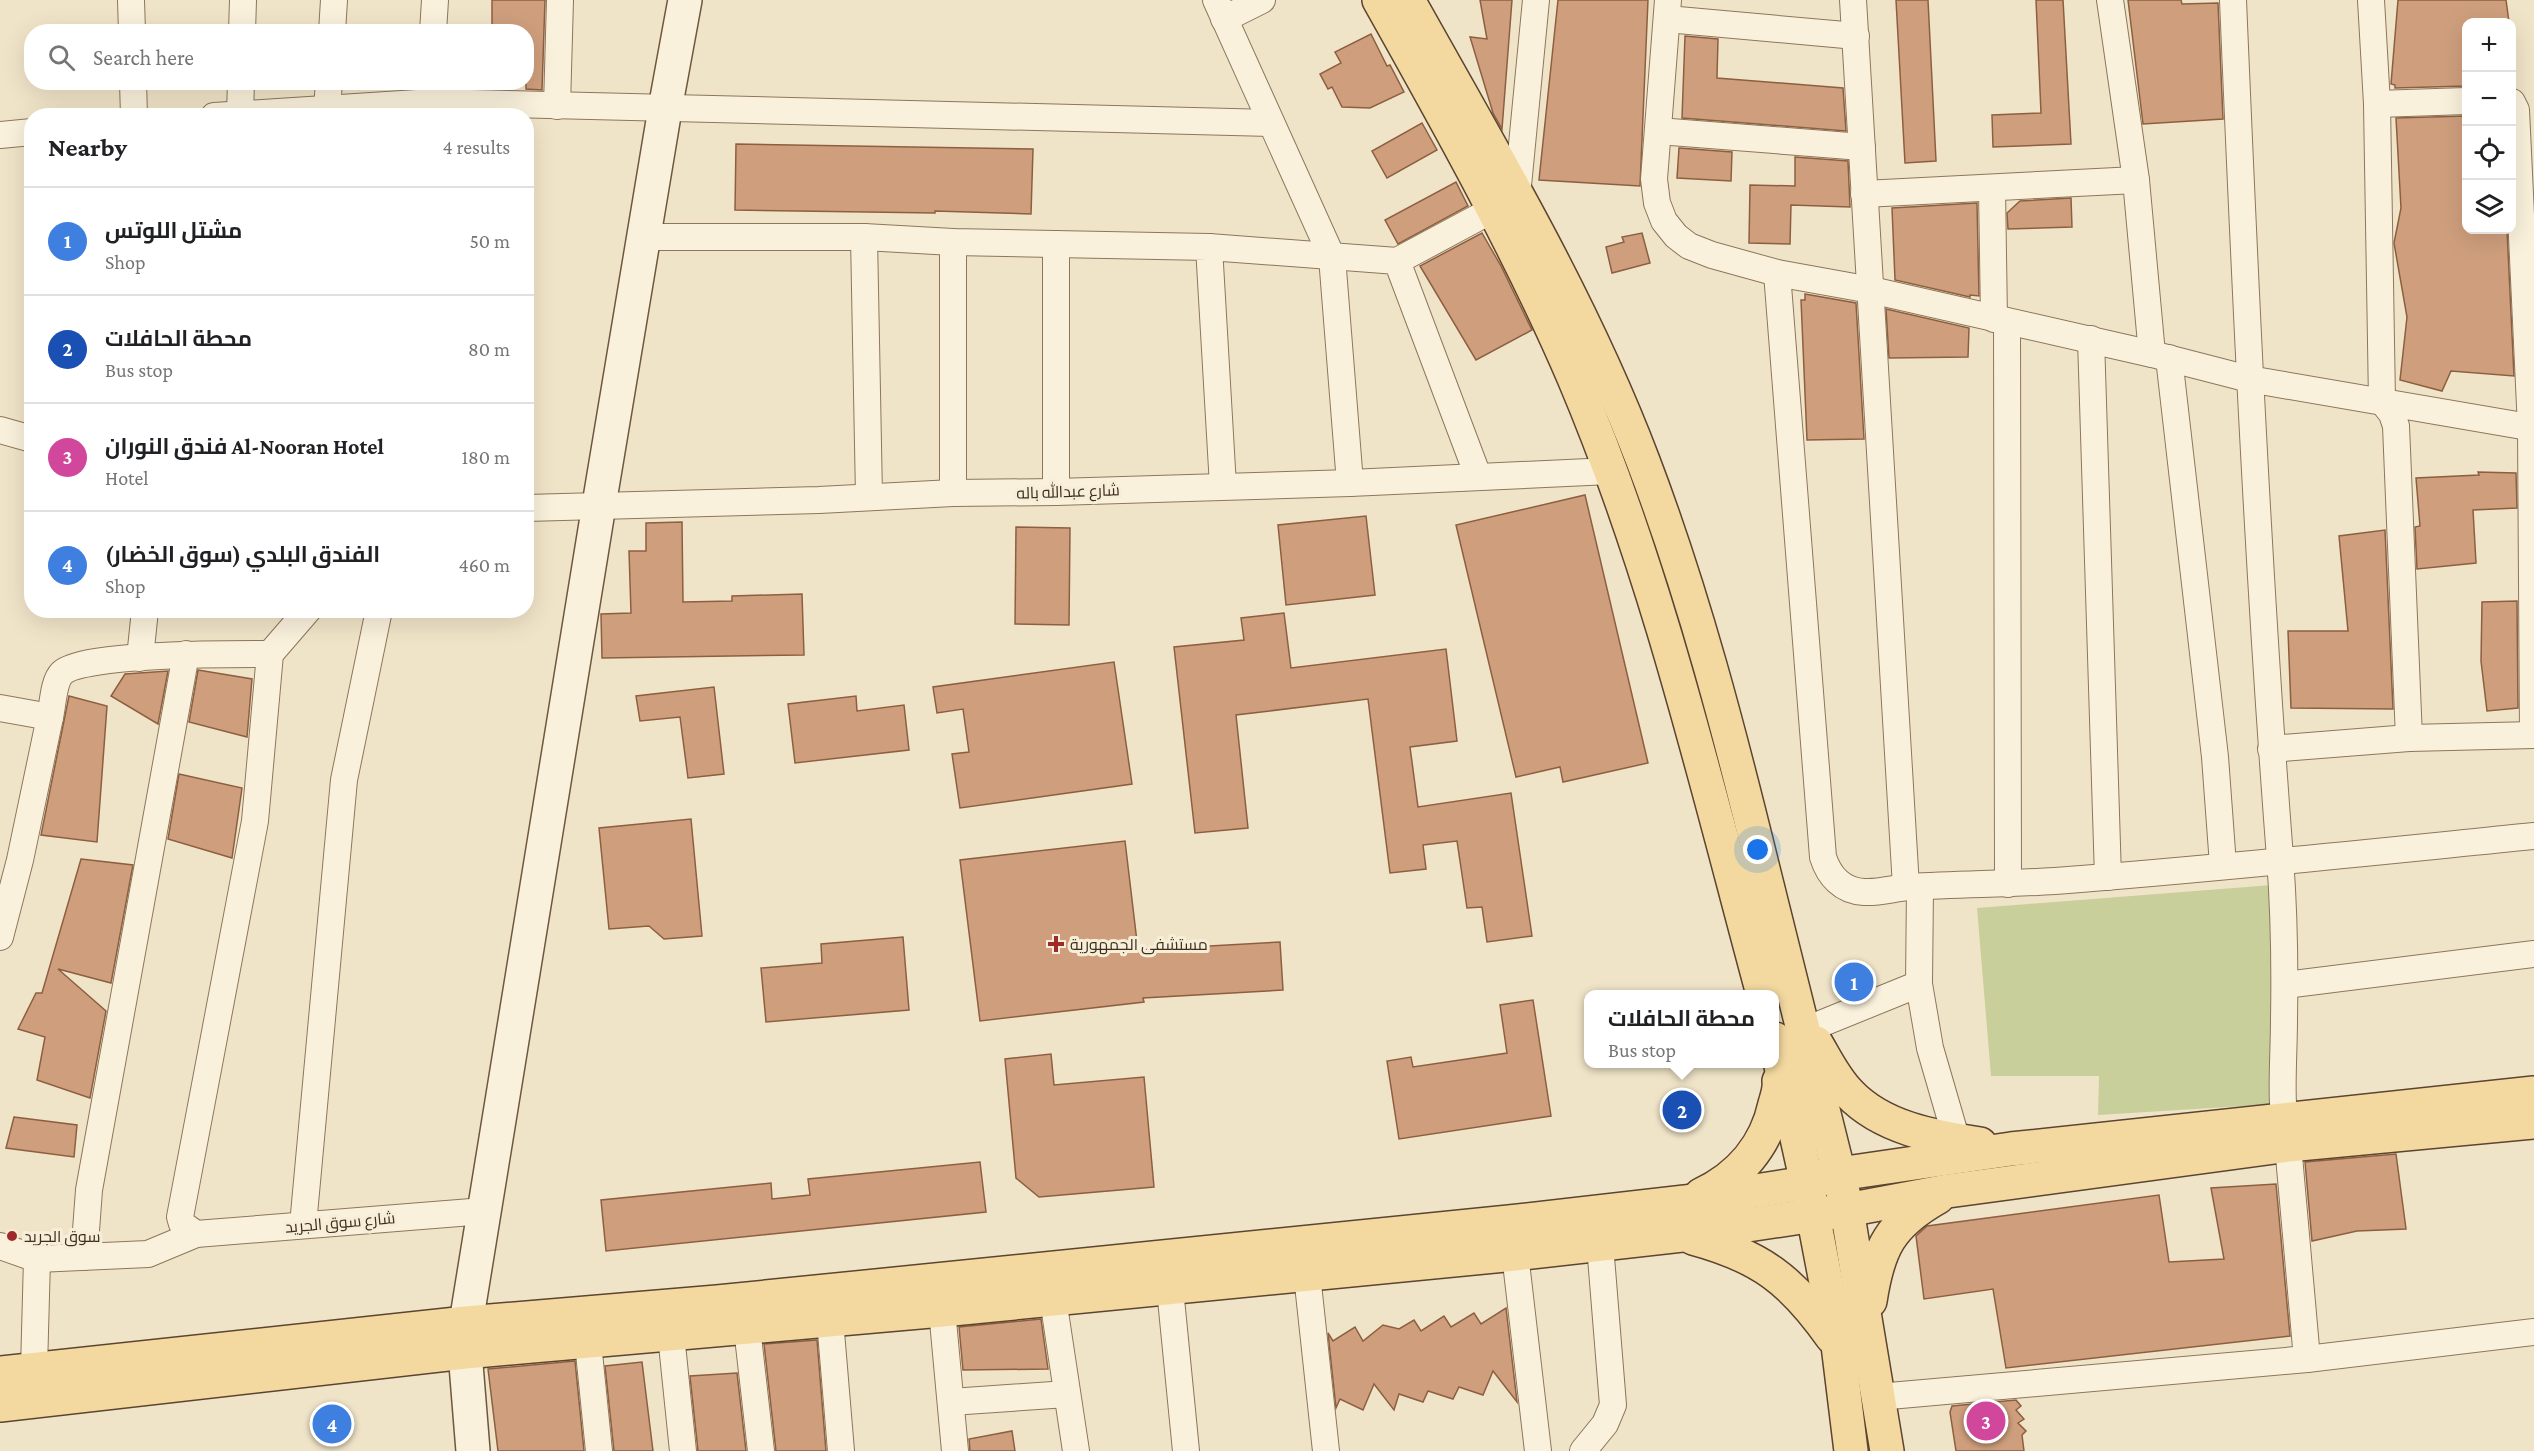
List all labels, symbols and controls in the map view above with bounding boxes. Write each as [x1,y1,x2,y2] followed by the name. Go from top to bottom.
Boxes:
[2462,18,2516,234] map controls
[2462,18,2516,72] button: +
[24,24,534,90] search box
[45,41,78,74] icon: search
[93,45,194,70] text: Search here
[2462,72,2516,126] button: −
[2462,126,2516,180] button: locate
[48,133,127,162] text: Nearby
[443,136,510,158] text: 4 results
[2462,180,2516,234] button: layers
[105,218,242,243] text: مشتل اللوتس
[64,230,71,252] text: 1
[469,230,510,252] text: 50 m
[105,251,146,273] text: Shop
[105,326,252,351] text: محطة الحافلات
[62,338,73,360] text: 2
[468,338,510,360] text: 80 m
[105,359,173,381] text: Bus stop
[105,434,384,459] text: فندق النوران Al-Nooran Hotel
[63,446,72,468] text: 3
[461,446,510,468] text: 180 m
[105,467,149,489] text: Hotel
[1016,479,1120,505] street label: شارع عبدالله باله
[105,542,380,567] text: الفندق البلدي (سوق الخضار)
[62,554,73,576] text: 4
[458,554,510,576] text: 460 m
[105,575,146,597] text: Shop
[1743,835,1772,864] your location
[1047,935,1065,953] marker: مستشفى الجمهورية
[1070,936,1208,955] place label: مستشفى الجمهورية
[1834,960,1874,1004] pin: 1
[1584,990,1779,1068] popup
[1608,1006,1755,1031] text: محطة الحافلات
[1608,1039,1676,1061] text: Bus stop
[1662,1088,1702,1132] pin: 2
[284,1209,396,1239] street label: شارع سوق الجريد
[24,1228,101,1247] place label: سوق الجريد
[5,1229,19,1243] marker: سوق الجريد
[1966,1398,2006,1444] pin: 3
[312,1402,352,1446] pin: 4

